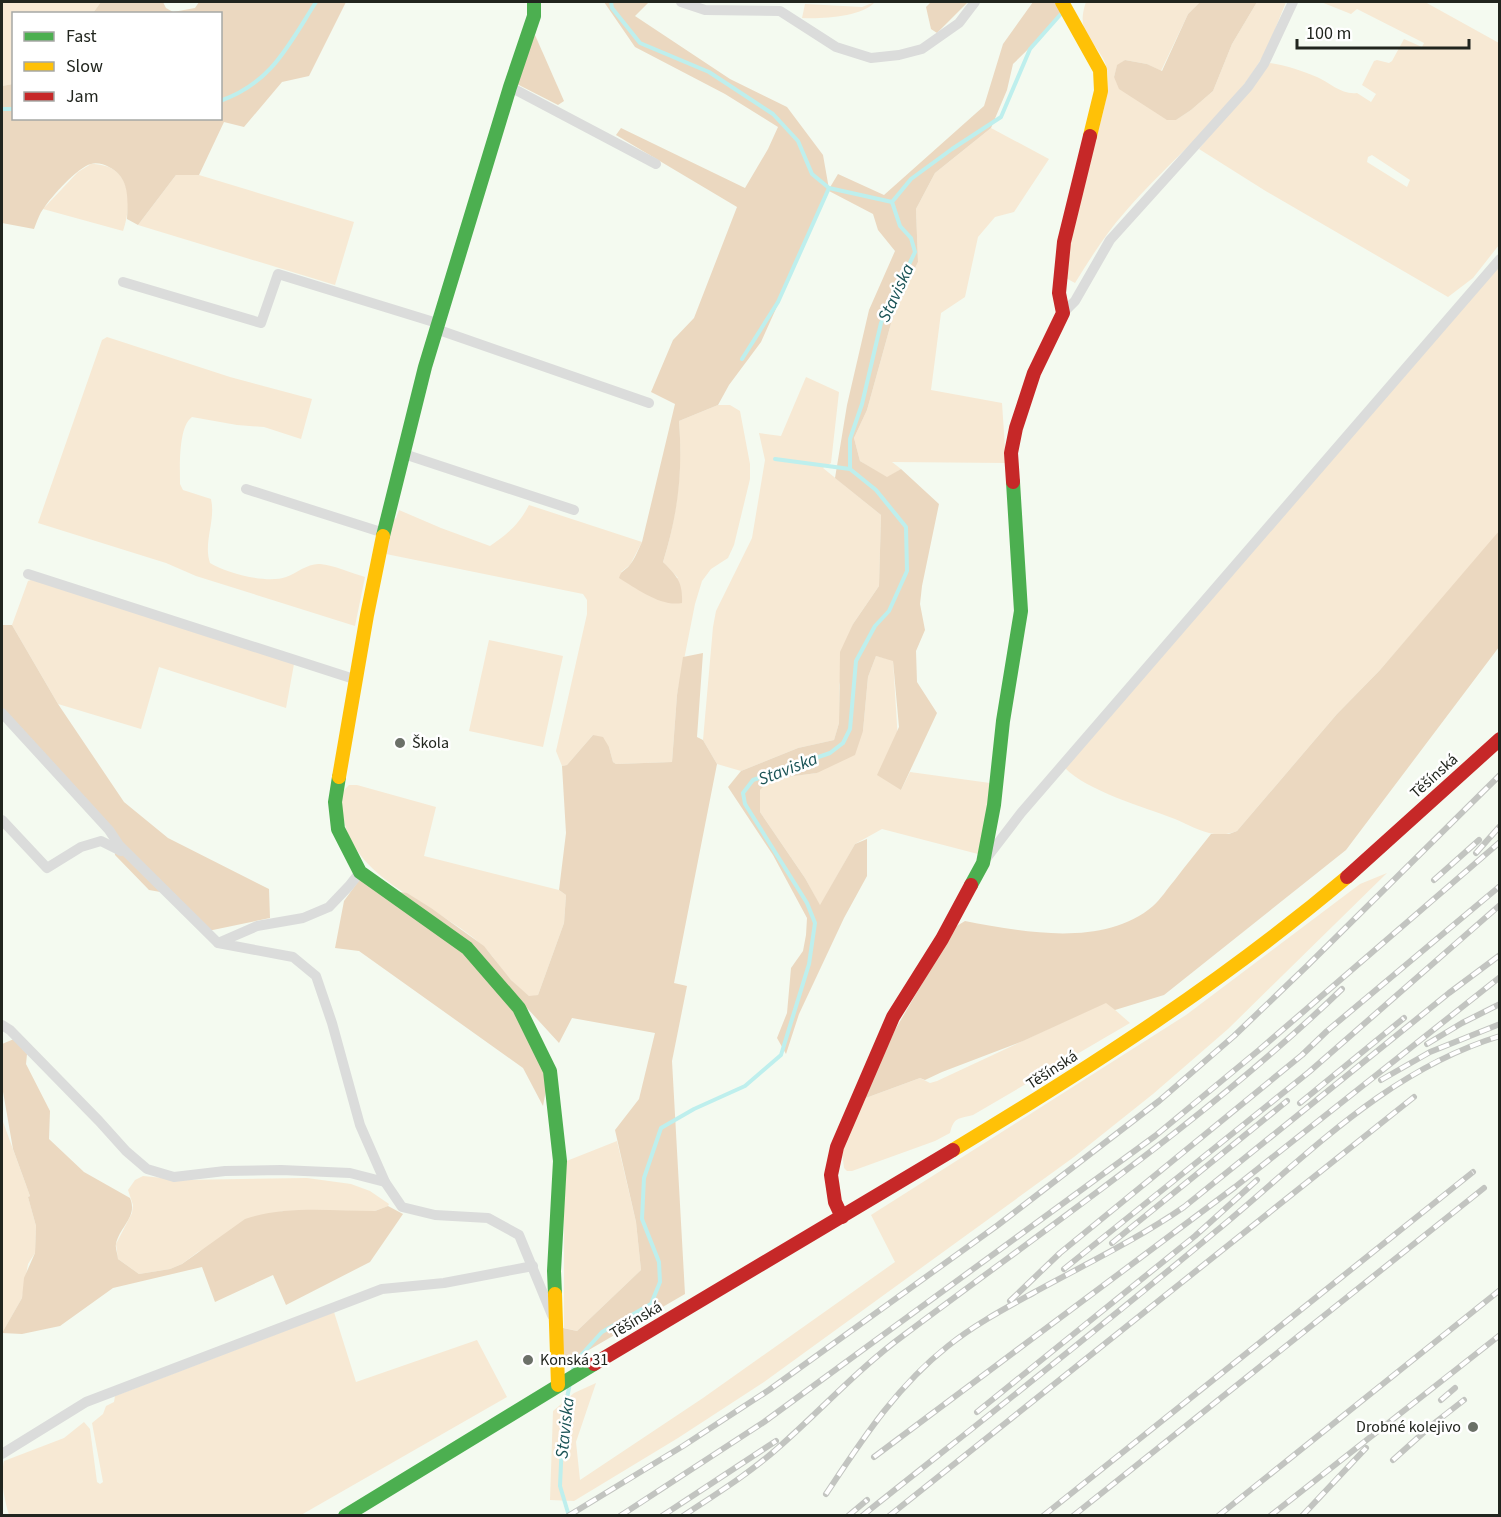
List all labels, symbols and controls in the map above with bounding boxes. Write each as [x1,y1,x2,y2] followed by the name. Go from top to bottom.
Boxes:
[12,12,222,120] legend
[1297,12,1470,50] scale bar
[1306,21,1351,46] text: 100 m
[66,24,97,49] text: Fast
[66,54,103,79] text: Slow
[66,84,99,109] text: Jam
[872,259,921,326] water label: Staviska
[412,732,449,754] place label: Škola
[393,736,407,750] marker: Škola
[755,746,822,792] water label: Staviska
[1405,749,1463,803] street label: Těšínská
[1022,1045,1082,1095] street label: Těšínská
[606,1296,666,1344] street label: Těšínská
[540,1349,608,1371] place label: Konská 31
[521,1353,535,1367] marker: Konská 31
[549,1396,581,1460] water label: Staviska
[1356,1416,1461,1438] place label: Drobné kolejivo
[1466,1420,1480,1434] marker: Drobné kolejivo

